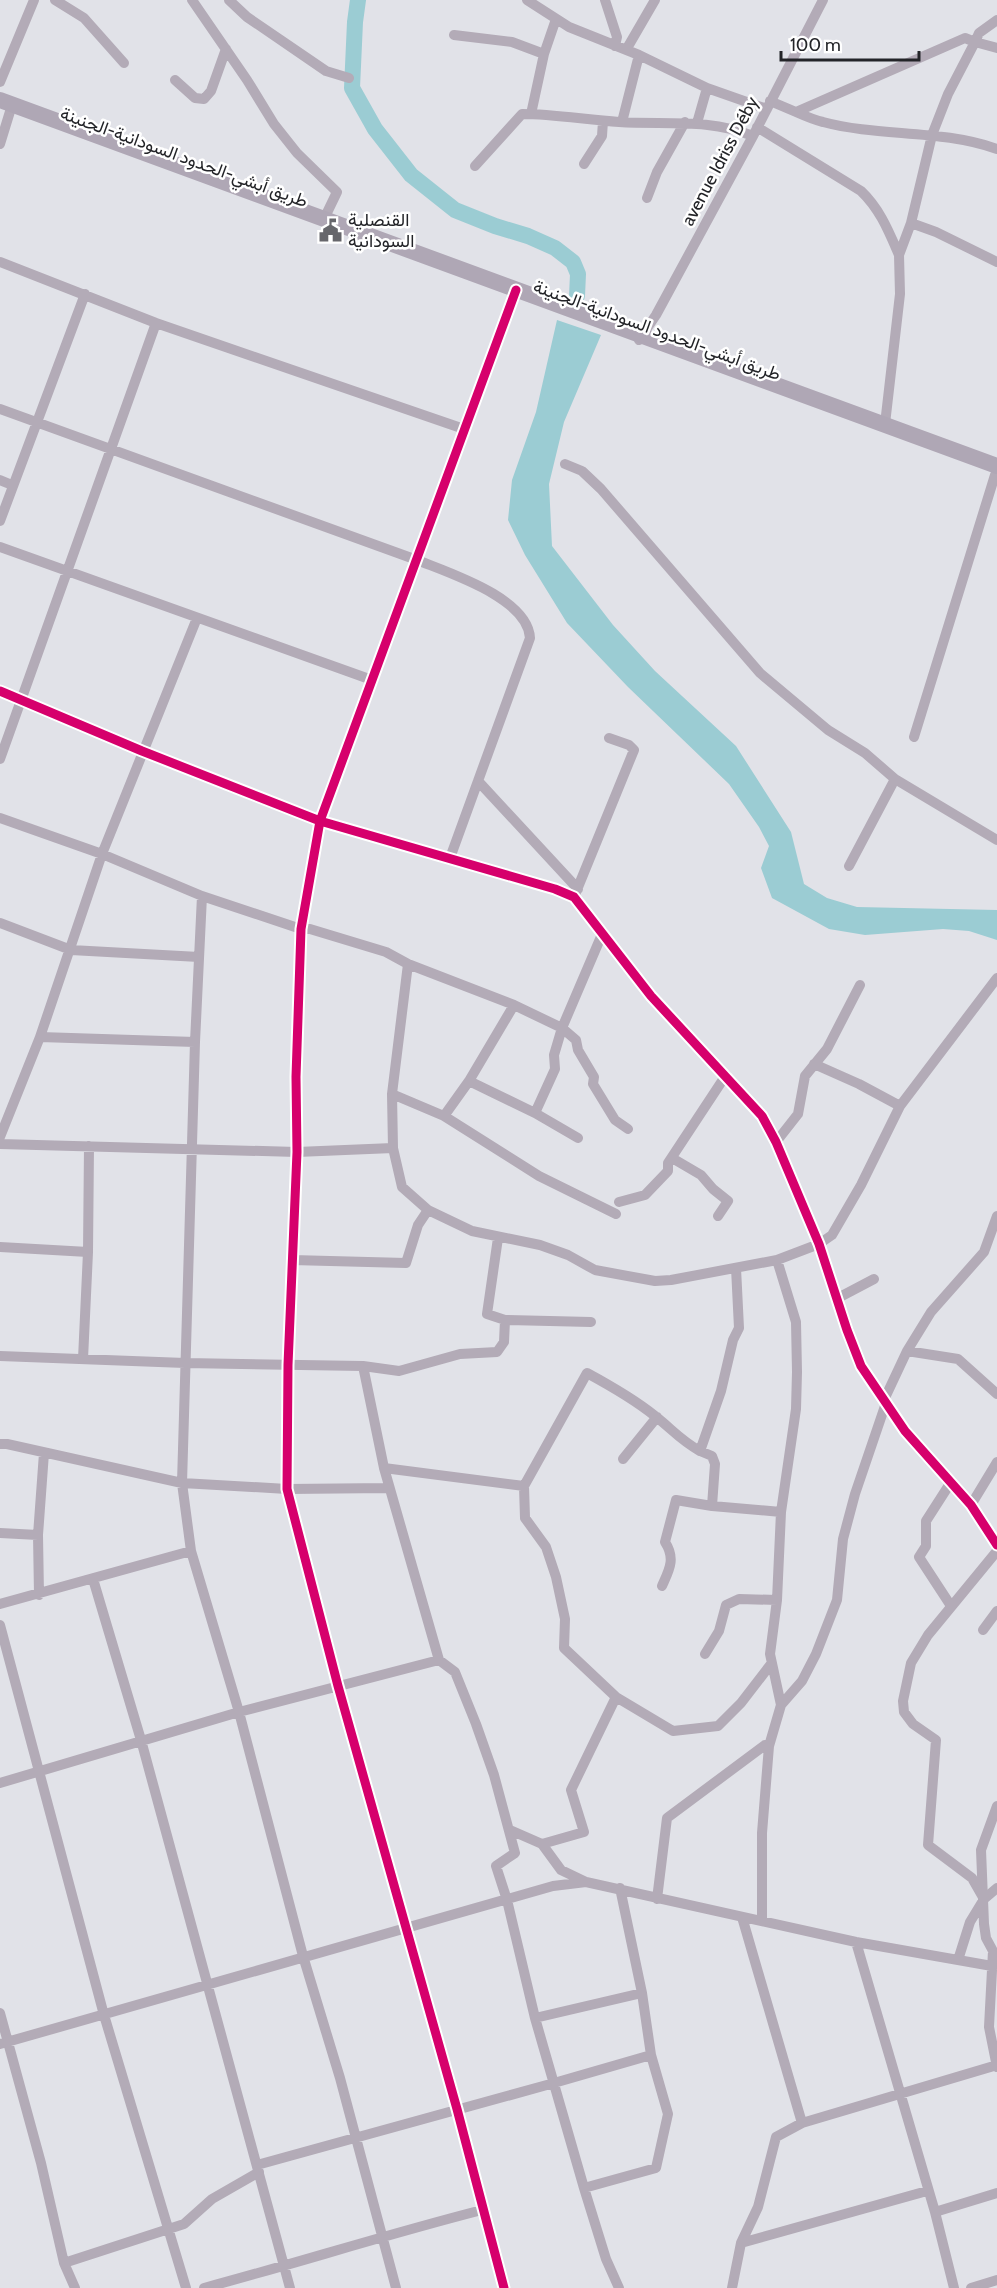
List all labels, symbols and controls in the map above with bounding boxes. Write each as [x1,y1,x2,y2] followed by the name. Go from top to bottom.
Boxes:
[781,24,919,62] scale bar
[790,34,841,56] text: 100 m
[677,93,763,229] street label: avenue Idriss Déby
[56,102,311,216] street label: طريق أبشي-الحدود السودانية-الجنينة
[348,209,414,252] place label: القنصلية السودانية
[317,217,343,243] public building icon: القنصلية السودانية
[529,275,784,389] street label: طريق أبشي-الحدود السودانية-الجنينة

